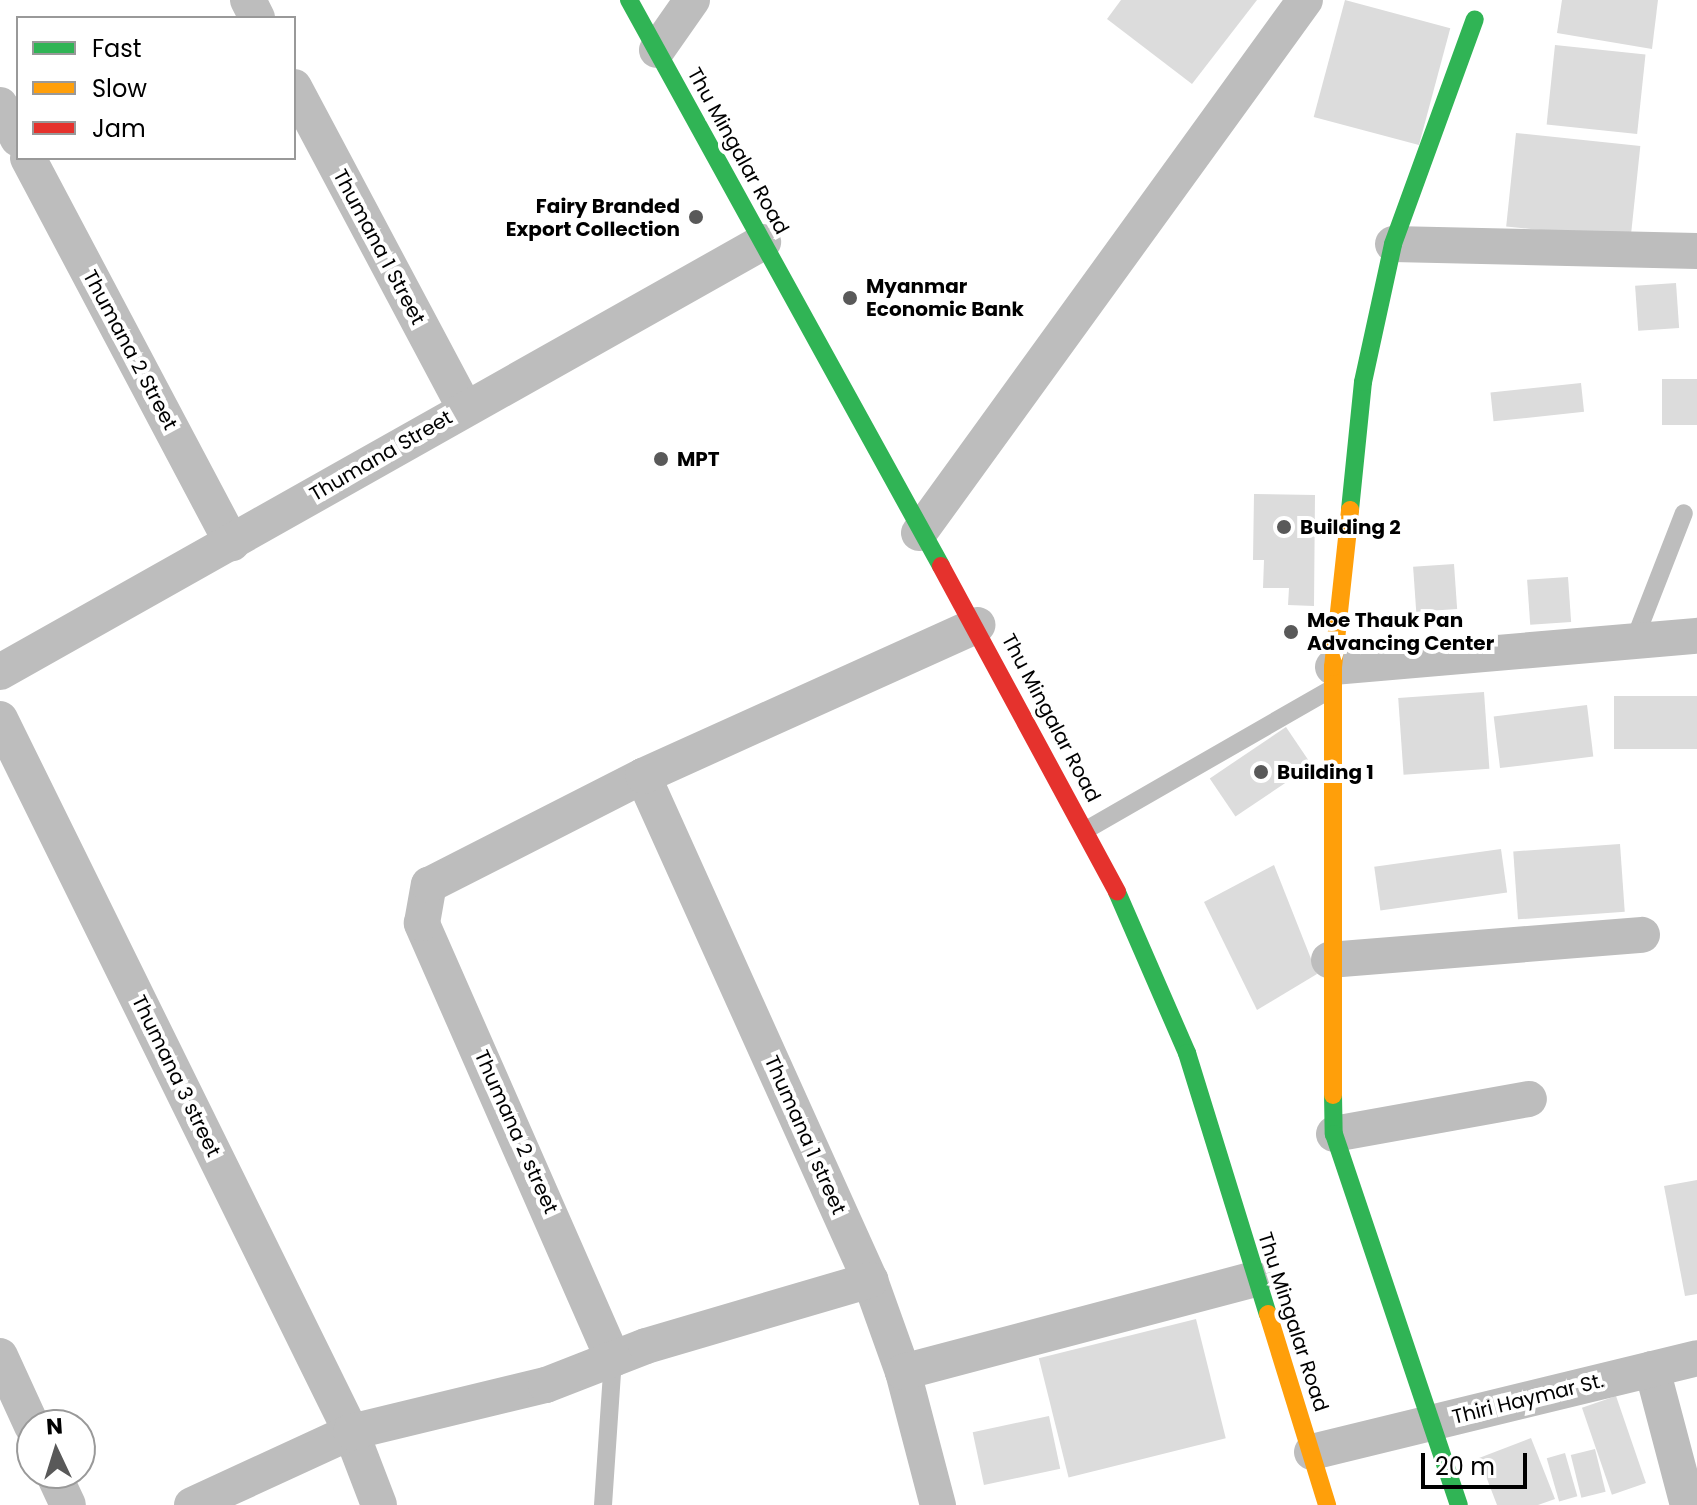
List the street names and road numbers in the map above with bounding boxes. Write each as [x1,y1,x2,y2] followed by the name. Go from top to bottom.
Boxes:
[682,63,794,239] street label: Thu Mingalar Road
[328,165,430,329] street label: Thumana 1 Street
[78,266,182,434] street label: Thumana 2 Street
[305,405,457,507] street label: Thumana Street
[997,630,1105,806] street label: Thu Mingalar Road
[127,991,225,1161] street label: Thumana 3 street
[469,1047,563,1217] street label: Thumana 2 street
[759,1052,851,1218] street label: Thumana 1 street
[1253,1229,1333,1415] street label: Thu Mingalar Road
[1450,1369,1606,1429] street label: Thiri Haymar St.

